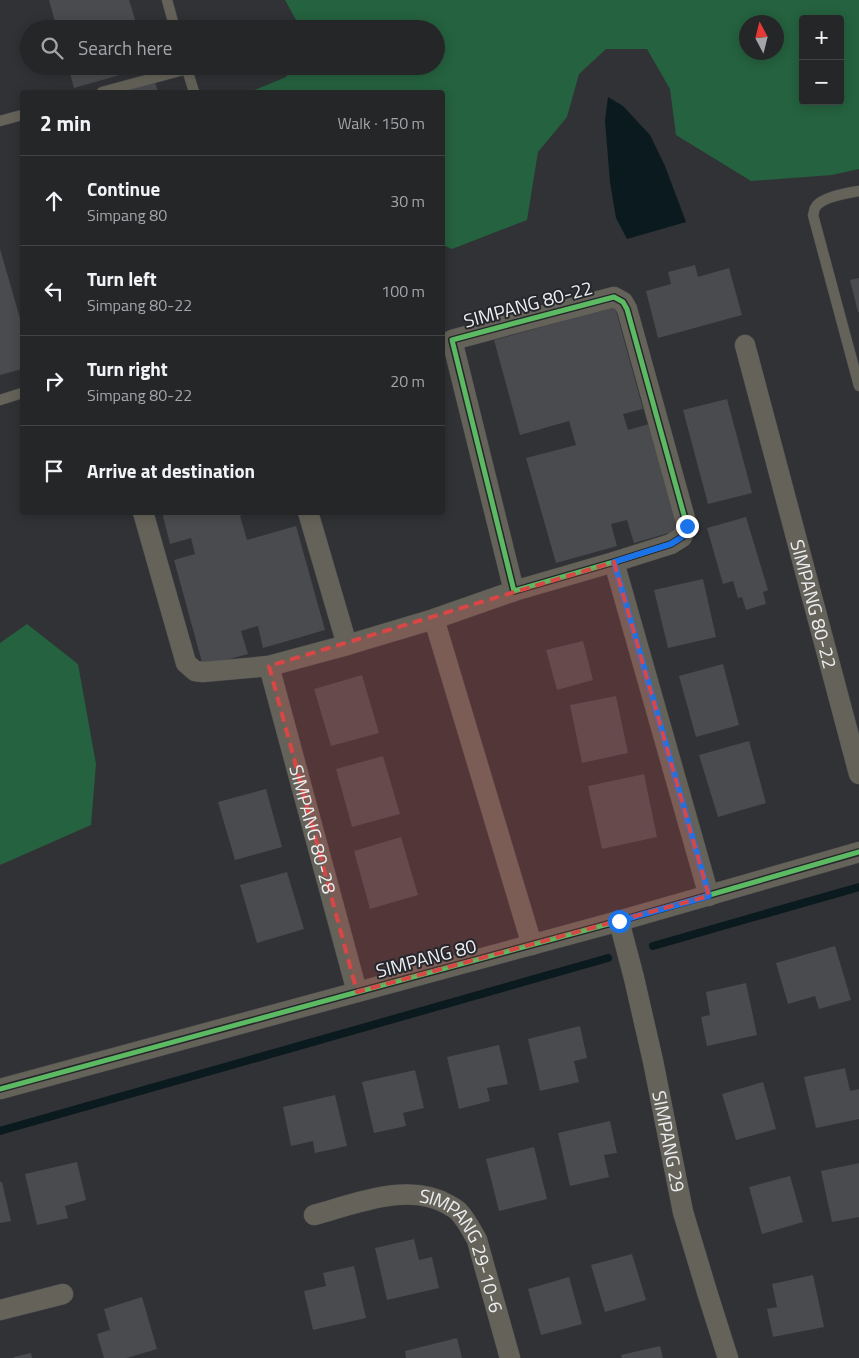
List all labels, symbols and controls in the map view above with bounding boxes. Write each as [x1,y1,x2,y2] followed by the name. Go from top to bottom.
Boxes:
[739,15,784,60] north arrow
[799,15,844,105] map controls
[799,15,844,60] button: +
[20,20,445,75] search box
[78,33,172,62] text: Search here
[38,34,66,62] icon: search
[799,60,844,105] button: −
[40,107,91,139] text: 2 min
[337,111,425,135] text: Walk · 150 m
[87,174,160,203] text: Continue
[40,187,68,215] icon: ahead
[390,189,425,213] text: 30 m
[87,203,167,227] text: Simpang 80
[87,264,157,293] text: Turn left
[460,272,596,335] street label: SIMPANG 80-22
[40,277,68,305] icon: left
[381,279,425,303] text: 100 m
[87,293,192,317] text: Simpang 80-22
[87,354,168,383] text: Turn right
[40,367,68,395] icon: right
[390,369,425,393] text: 20 m
[87,383,192,407] text: Simpang 80-22
[87,456,255,485] text: Arrive at destination
[40,457,68,485] icon: arrive
[676,515,699,538] route end
[783,536,845,672] street label: SIMPANG 80-22
[282,761,345,897] street label: SIMPANG 80-28
[608,910,631,933] route start
[372,930,479,985] street label: SIMPANG 80
[645,1088,694,1195] street label: SIMPANG 29
[417,1180,512,1316] street label: SIMPANG 29-10-6

